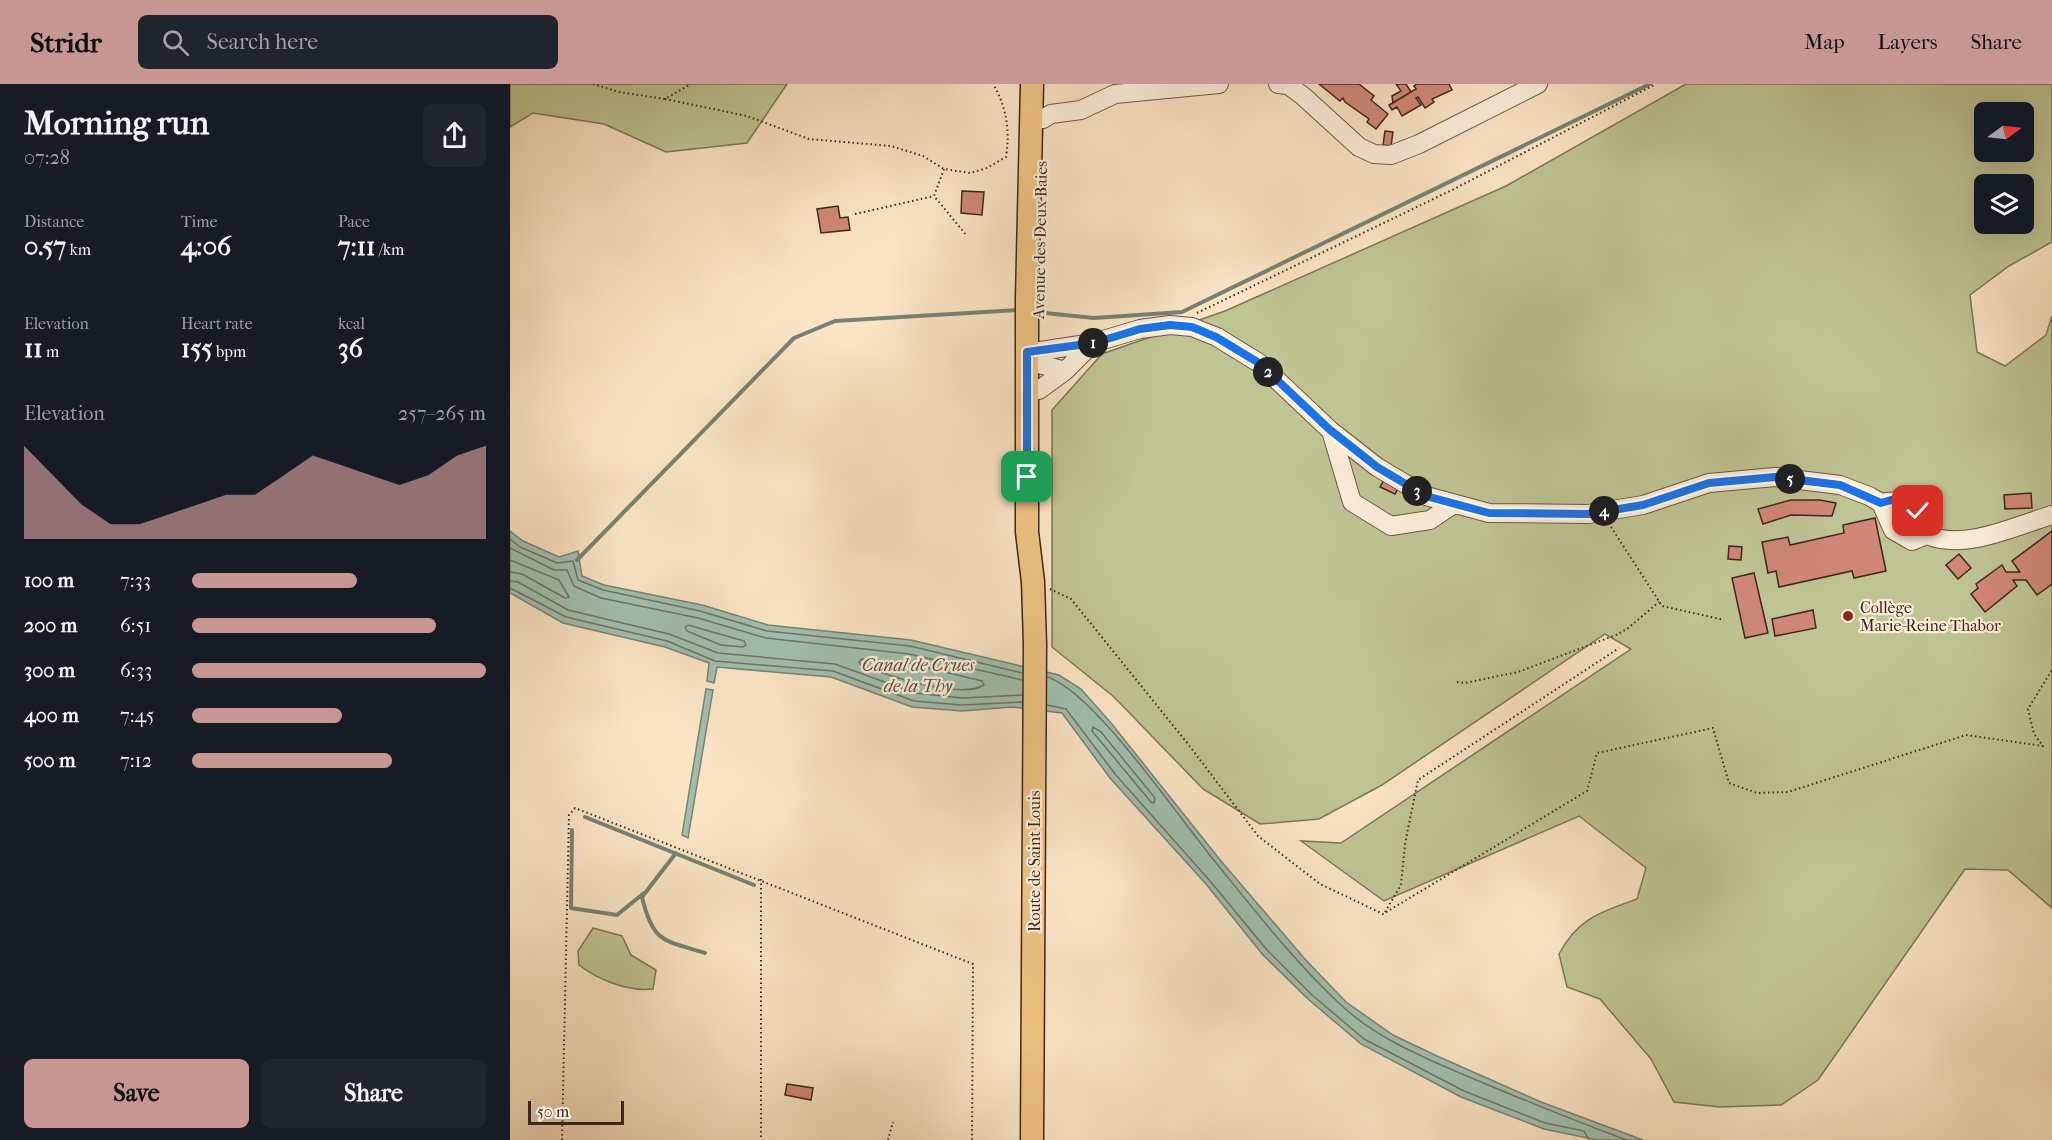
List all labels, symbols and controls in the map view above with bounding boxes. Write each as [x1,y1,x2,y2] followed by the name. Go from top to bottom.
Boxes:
[138,15,558,69] search box
[30,26,102,59] text: Stridr
[159,26,192,59] icon: search
[207,29,318,55] text: Search here
[1804,30,1845,54] text: Map
[1878,30,1937,54] text: Layers
[1970,30,2022,54] text: Share
[1974,102,2034,162] north arrow
[1974,102,2034,234] map controls
[24,104,209,143] text: Morning run
[423,104,486,167] button: share
[24,146,70,169] text: 07:28
[1029,161,1051,320] street label: Avenue des Deux Baies
[1974,174,2034,234] button: layers
[24,212,84,231] text: Distance
[181,212,217,231] text: Time
[338,212,370,231] text: Pace
[24,231,66,262] text: 0.57
[181,231,231,262] text: 4:06
[338,231,375,262] text: 7:11
[66,240,91,259] text: km
[375,240,404,259] text: /km
[24,314,89,333] text: Elevation
[181,314,253,333] text: Heart rate
[338,314,365,333] text: kcal
[1078,328,1108,358] pin: 1
[24,333,43,364] text: 11
[181,333,213,364] text: 155
[338,333,363,364] text: 36
[1090,333,1096,352] text: 1
[43,342,59,361] text: m
[213,342,246,361] text: bpm
[1253,357,1283,387] pin: 2
[1264,362,1272,381] text: 2
[24,402,105,425] text: Elevation
[398,402,486,425] text: 257–265 m
[1001,451,1052,502] pin
[1010,460,1043,493] icon: arrive
[1775,464,1805,494] pin: 5
[1787,469,1793,488] text: 5
[1402,476,1432,506] pin: 3
[1414,481,1420,500] text: 3
[1892,485,1943,536] pin
[1901,494,1934,527] icon: check
[1589,496,1619,526] pin: 4
[1599,501,1609,520] text: 4
[24,569,74,592] text: 100 m
[120,569,151,592] text: 7:33
[1860,598,2001,635] place label: Collège Marie-Reine Thabor
[1841,609,1855,623] marker: Collège Marie-Reine Thabor
[24,614,77,637] text: 200 m
[120,614,151,637] text: 6:51
[862,655,975,697] water label: Canal de Crues de la Thy
[24,659,75,682] text: 300 m
[120,659,152,682] text: 6:33
[24,704,79,727] text: 400 m
[120,704,154,727] text: 7:45
[24,749,76,772] text: 500 m
[120,749,152,772] text: 7:12
[1025,790,1044,932] street label: Route de Saint Louis
[24,1059,249,1128] button: Save
[261,1059,486,1128] button: Share
[528,1098,624,1126] scale bar
[537,1102,569,1121] text: 50 m

